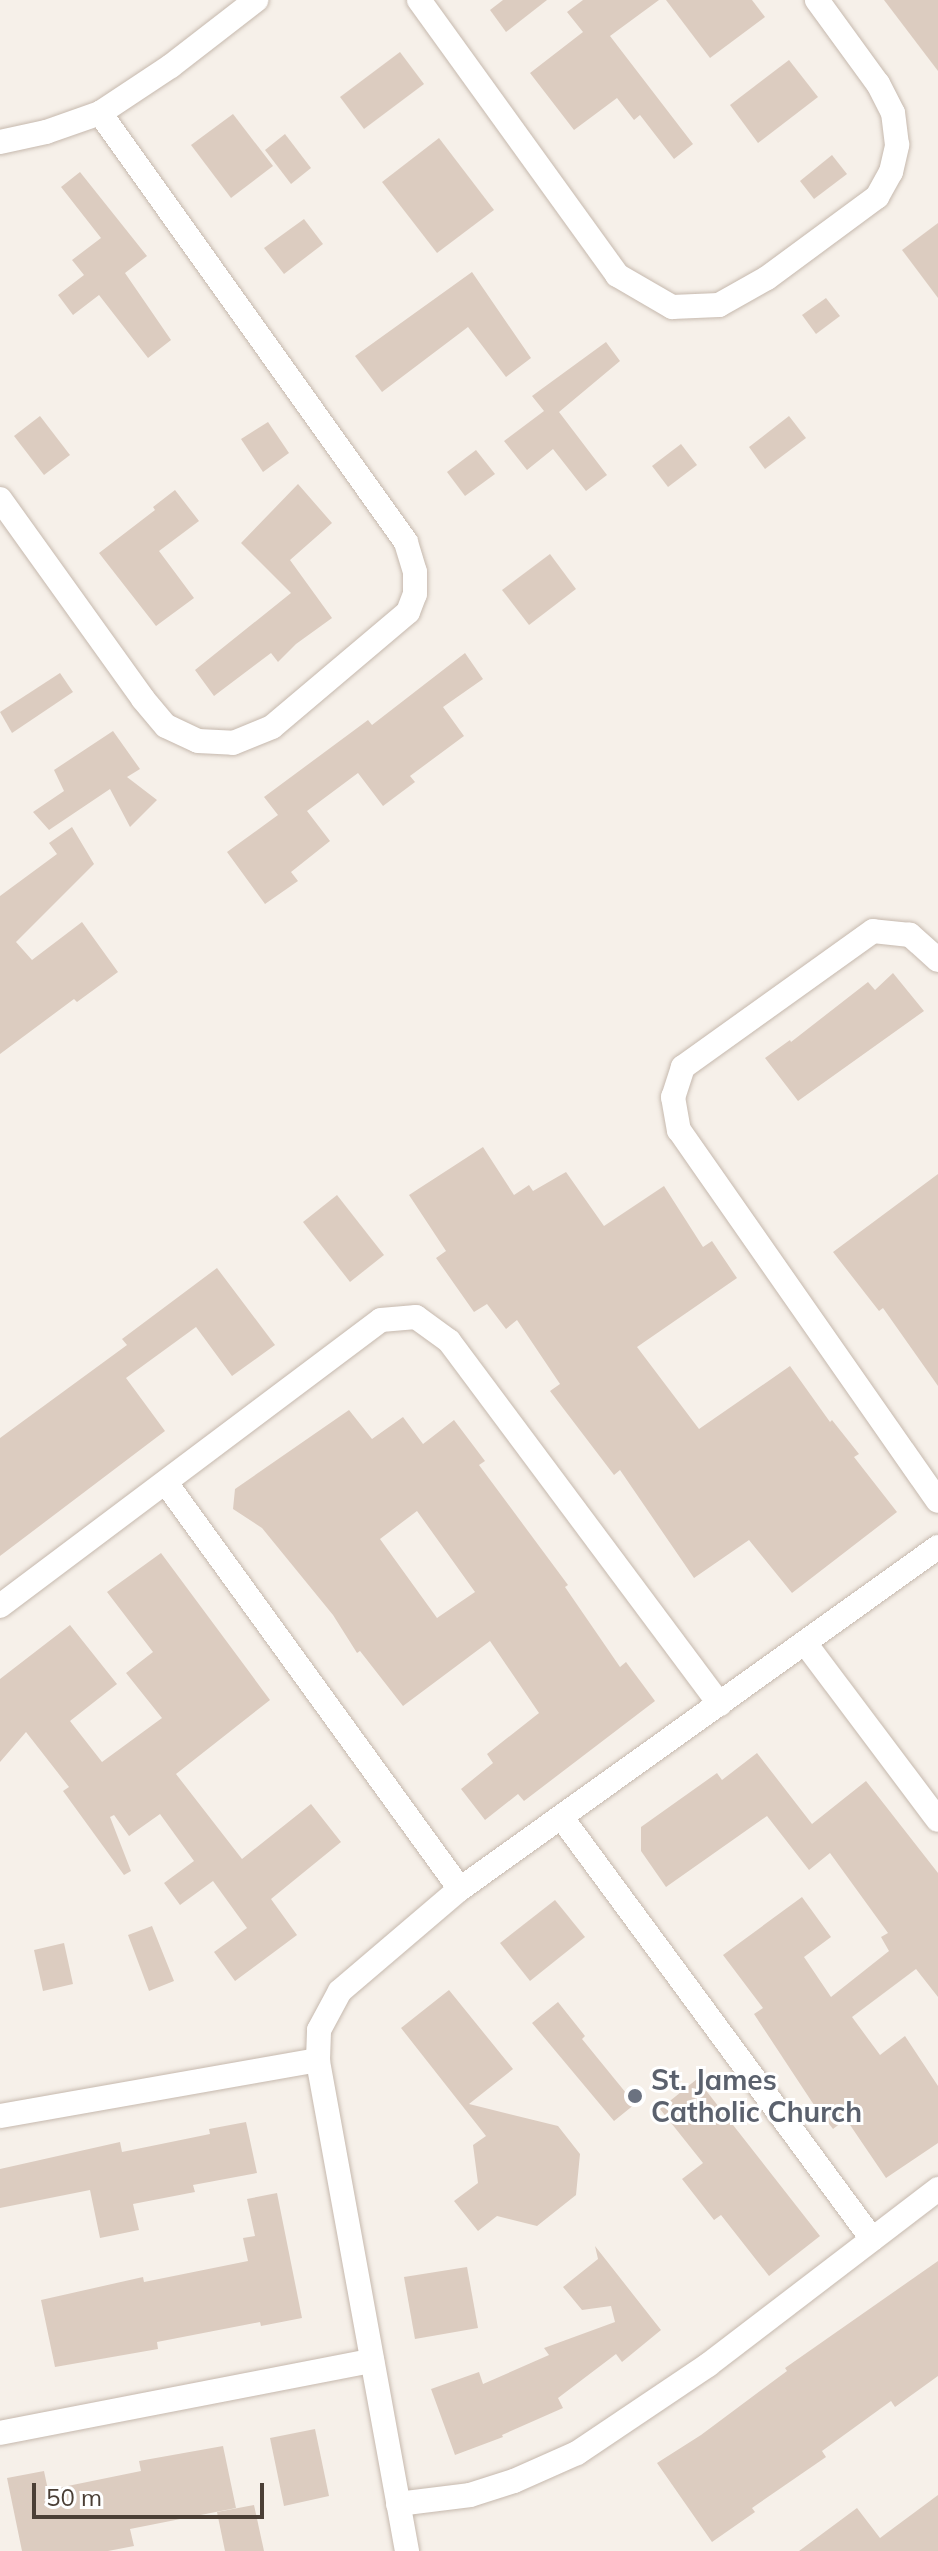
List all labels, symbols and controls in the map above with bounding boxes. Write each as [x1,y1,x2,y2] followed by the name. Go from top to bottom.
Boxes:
[651,2063,862,2129] place label: St. James Catholic Church
[626,2087,644,2105] marker: St. James Catholic Church
[36,2467,268,2517] scale bar
[46,2482,102,2512] text: 50 m

